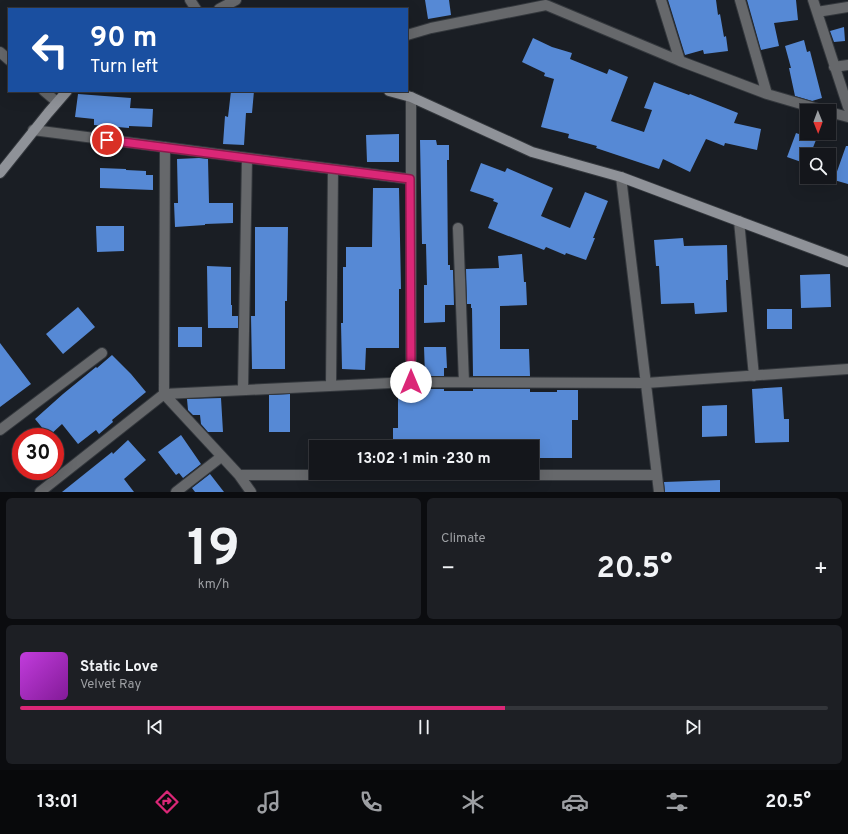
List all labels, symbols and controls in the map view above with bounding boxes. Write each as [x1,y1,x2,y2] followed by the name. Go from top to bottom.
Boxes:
[90,21,157,57] text: 90 m
[24,24,76,76] icon: left
[90,56,158,79] text: Turn left
[800,104,836,140] north arrow
[800,104,836,184] map controls
[90,123,124,157] pin
[96,129,118,151] icon: arrive
[800,148,836,184] button: search
[390,361,432,403] position arrow
[12,428,64,480] speed limit sign: 30
[357,450,491,469] text: 13:02 · 1 min · 230 m
[187,518,240,584] text: 19
[441,531,486,547] text: Climate
[596,551,673,588] text: 20.5°
[441,556,455,583] text: −
[814,556,828,583] text: +
[198,577,229,593] text: km/h
[80,658,158,677] text: Static Love
[80,677,141,693] text: Velvet Ray
[144,716,166,738] icon: previous
[413,716,435,738] icon: pause
[682,716,704,738] icon: next
[153,788,181,816] icon: directions
[255,788,283,816] icon: music
[357,788,385,816] icon: phone
[459,788,487,816] icon: climate
[561,788,589,816] icon: car
[663,788,691,816] icon: filters
[37,791,78,814] text: 13:01
[765,791,811,814] text: 20.5°

